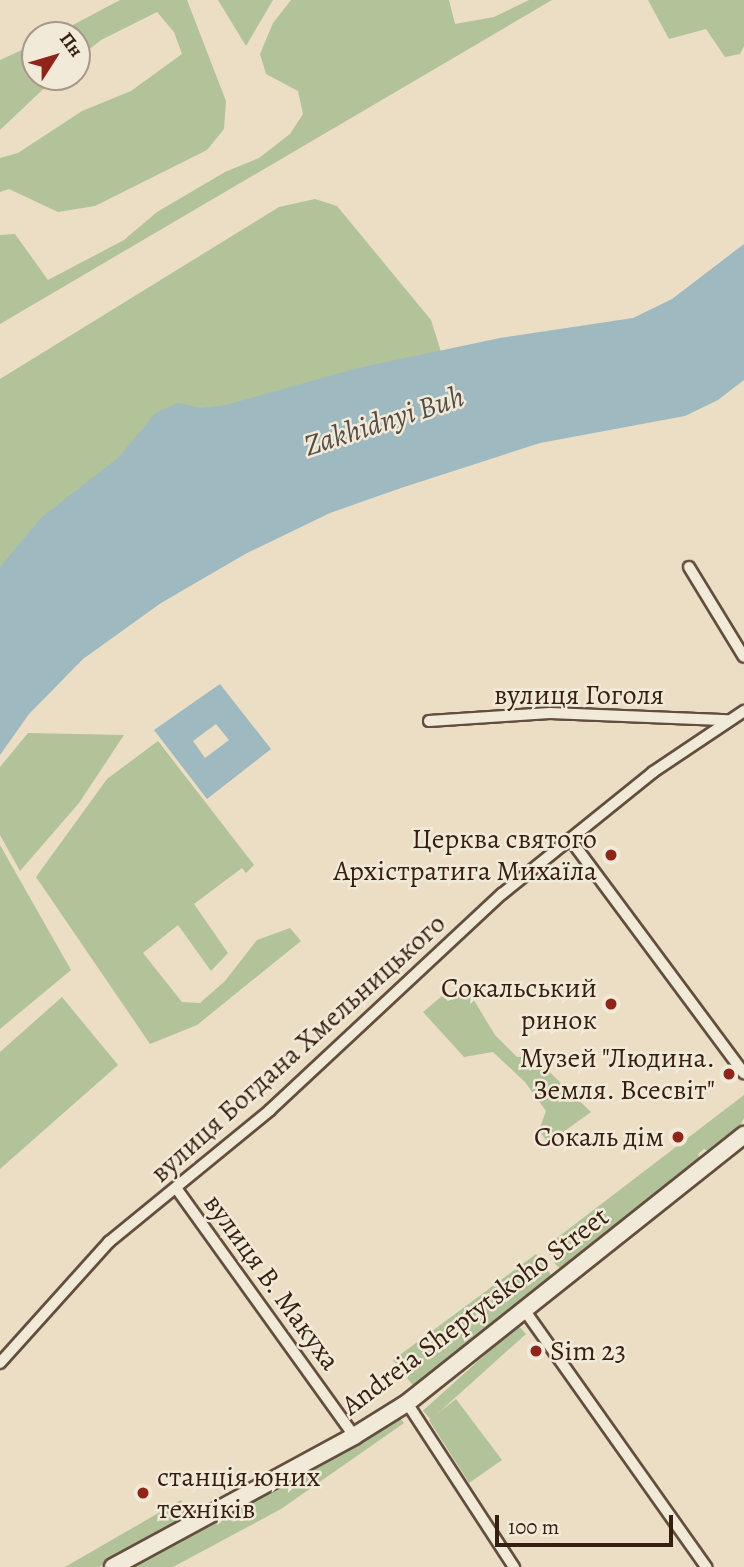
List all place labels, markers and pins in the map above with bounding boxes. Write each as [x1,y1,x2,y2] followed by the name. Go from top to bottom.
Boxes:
[334,822,597,888] place label: Церква святого Архістратига Михаїла
[603,847,619,863] marker: Церква святого Архістратига Михаїла
[441,971,597,1037] place label: Сокальський ринок
[603,996,619,1012] marker: Сокальський ринок
[519,1041,715,1107] place label: Музей "Людина. Земля. Всесвіт"
[721,1066,737,1082] marker: Музей "Людина. Земля. Всесвіт"
[534,1120,664,1154] place label: Сокаль дім
[670,1129,686,1145] marker: Сокаль дім
[550,1334,626,1368] place label: Sim 23
[528,1343,544,1359] marker: Sim 23
[157,1460,320,1526] place label: станція юних техніків
[135,1485,151,1501] marker: станція юних техніків

